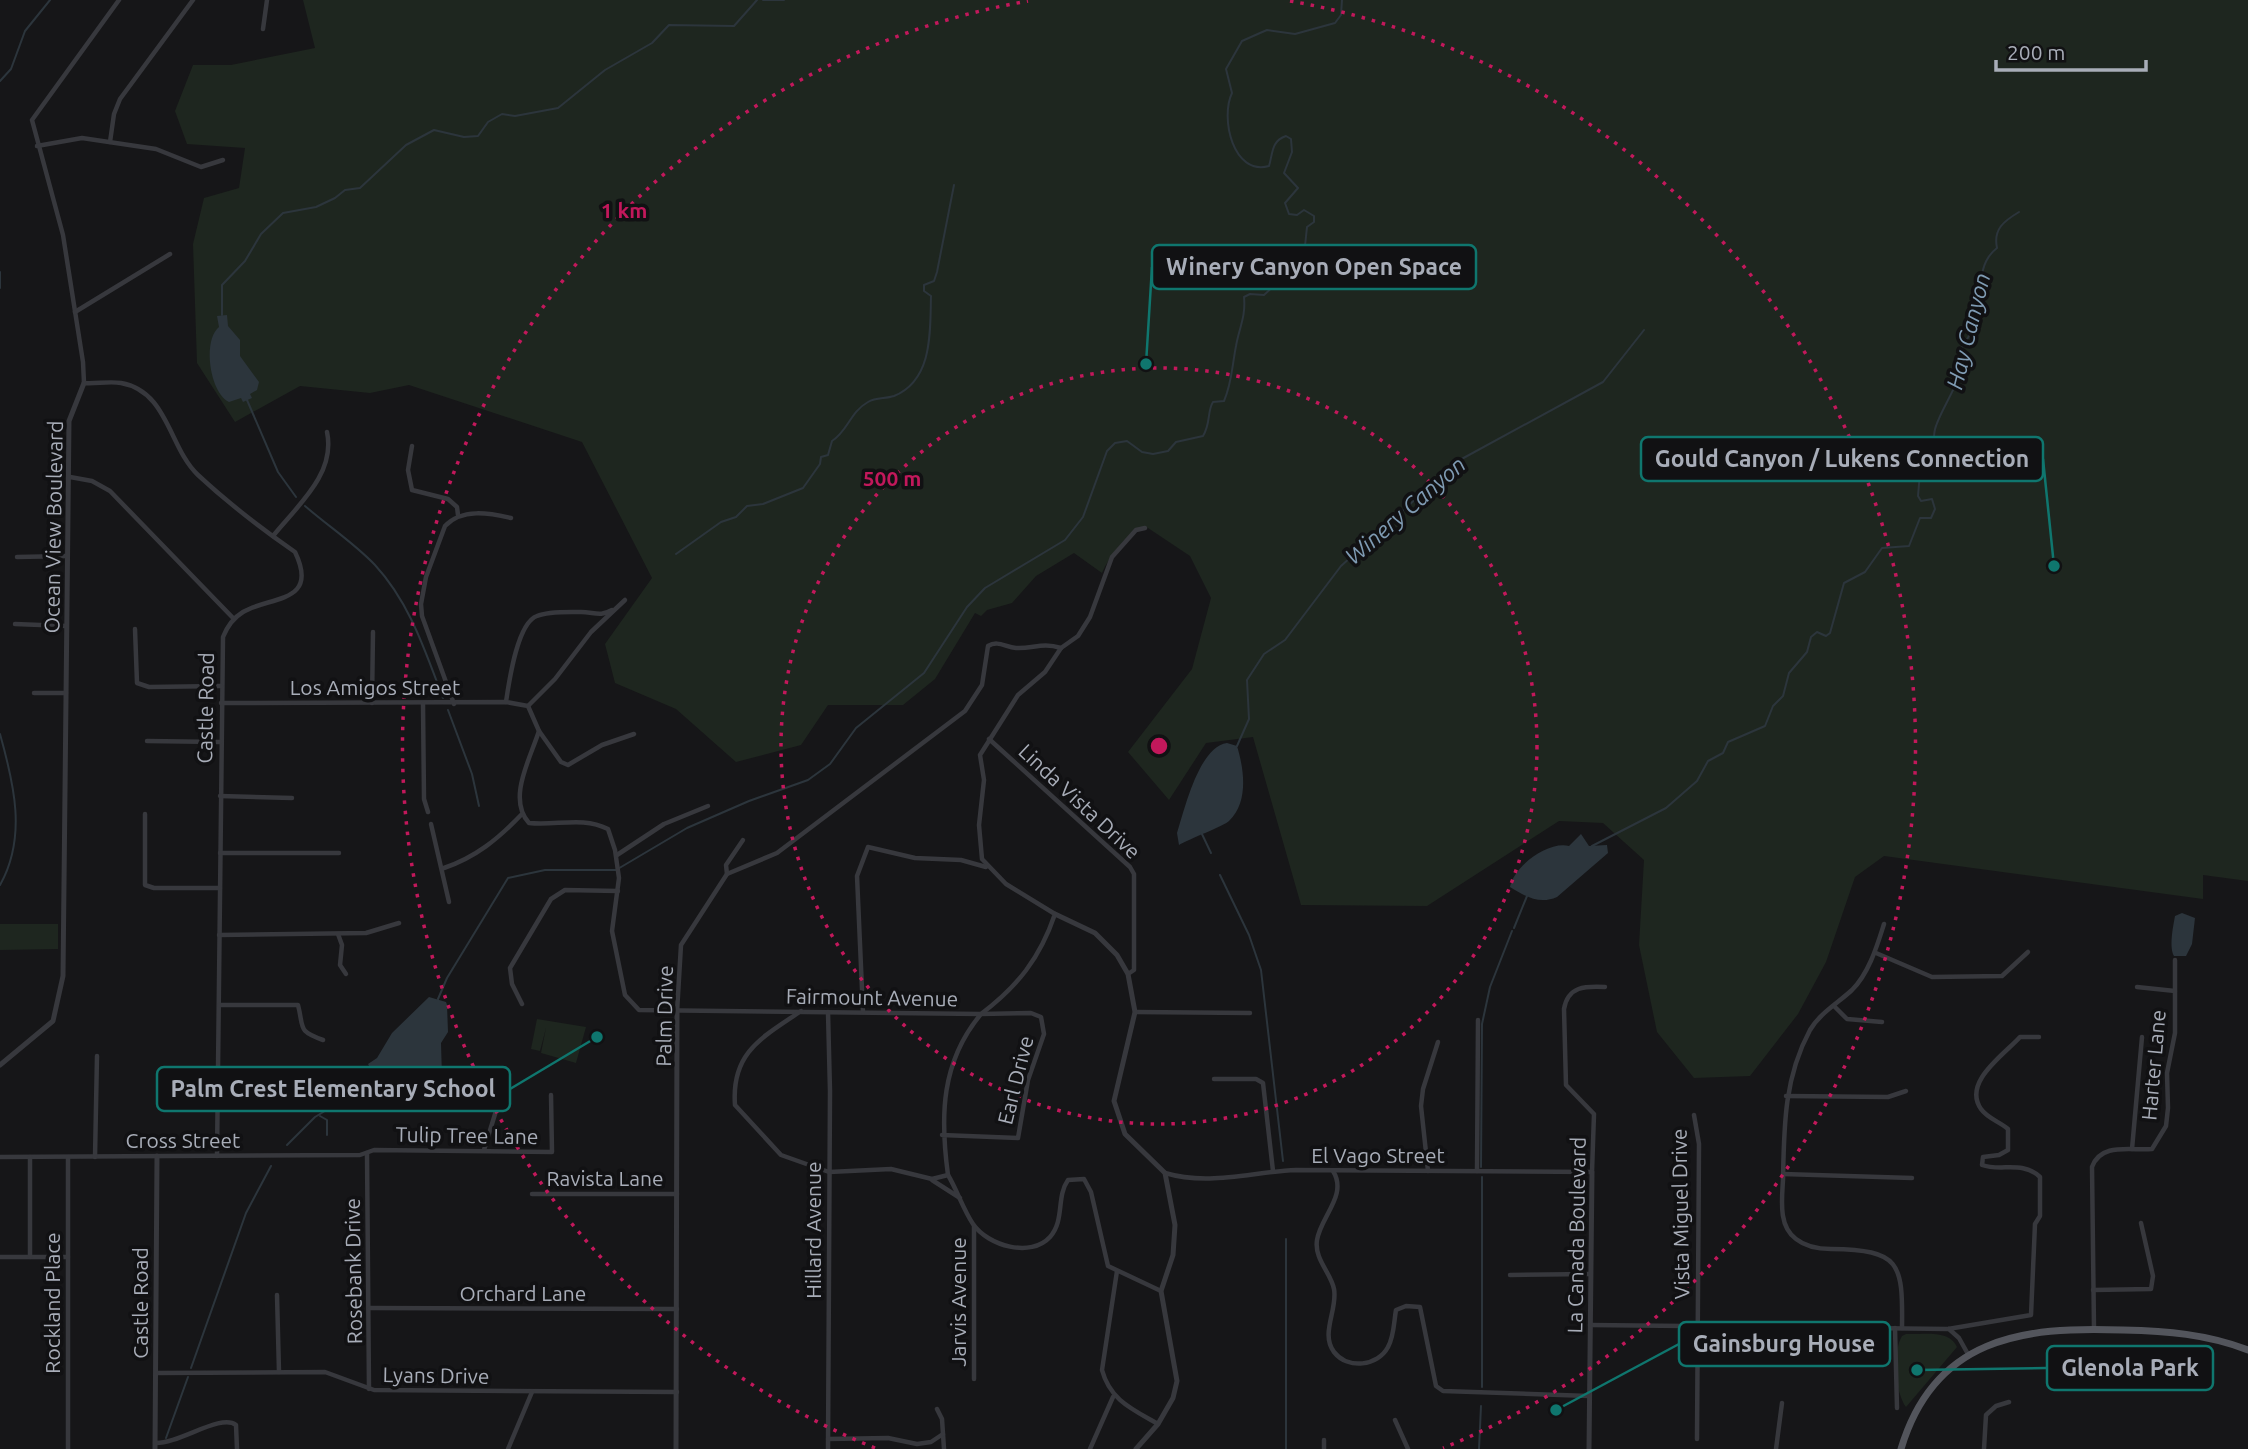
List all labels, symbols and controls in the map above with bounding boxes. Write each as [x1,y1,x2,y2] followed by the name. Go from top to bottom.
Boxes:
[1996,28,2146,72] scale bar
[2007,40,2065,64] text: 200 m
[601,198,647,222] text: 1 km
[1152,245,1476,289] callout: Winery Canyon Open Space
[1166,254,1462,279] text: Winery Canyon Open Space
[1941,270,1995,392] water label: Hay Canyon
[39,420,67,634] street label: Ocean View Boulevard
[1641,437,2043,481] callout: Gould Canyon / Lukens Connection
[1655,446,2029,471] text: Gould Canyon / Lukens Connection
[1340,451,1470,569] water label: Winery Canyon
[863,466,921,490] text: 500 m
[192,652,218,764] street label: Castle Road
[290,675,460,699] street label: Los Amigos Street
[1147,734,1171,758] centre of rings
[1014,739,1146,863] street label: Linda Vista Drive
[651,965,677,1067] street label: Palm Drive
[786,983,958,1011] street label: Fairmount Avenue
[2136,1009,2170,1121] street label: Harter Lane
[992,1033,1038,1127] street label: Earl Drive
[157,1067,510,1111] callout: Palm Crest Elementary School
[170,1076,496,1101] text: Palm Crest Elementary School
[395,1122,539,1148] street label: Tulip Tree Lane
[126,1128,240,1152] street label: Cross Street
[1667,1128,1693,1300] street label: Vista Miguel Drive
[1562,1136,1590,1334] street label: La Canada Boulevard
[1311,1143,1445,1167] street label: El Vago Street
[801,1161,825,1299] street label: Hillard Avenue
[546,1166,664,1190] street label: Ravista Lane
[340,1198,366,1344] street label: Rosebank Drive
[40,1232,64,1374] street label: Rockland Place
[946,1237,970,1367] street label: Jarvis Avenue
[128,1247,152,1359] street label: Castle Road
[460,1281,586,1305] street label: Orchard Lane
[1679,1322,1890,1366] callout: Gainsburg House
[1693,1331,1875,1356] text: Gainsburg House
[2047,1346,2213,1390] callout: Glenola Park
[2061,1355,2199,1380] text: Glenola Park
[382,1362,490,1388] street label: Lyans Drive

